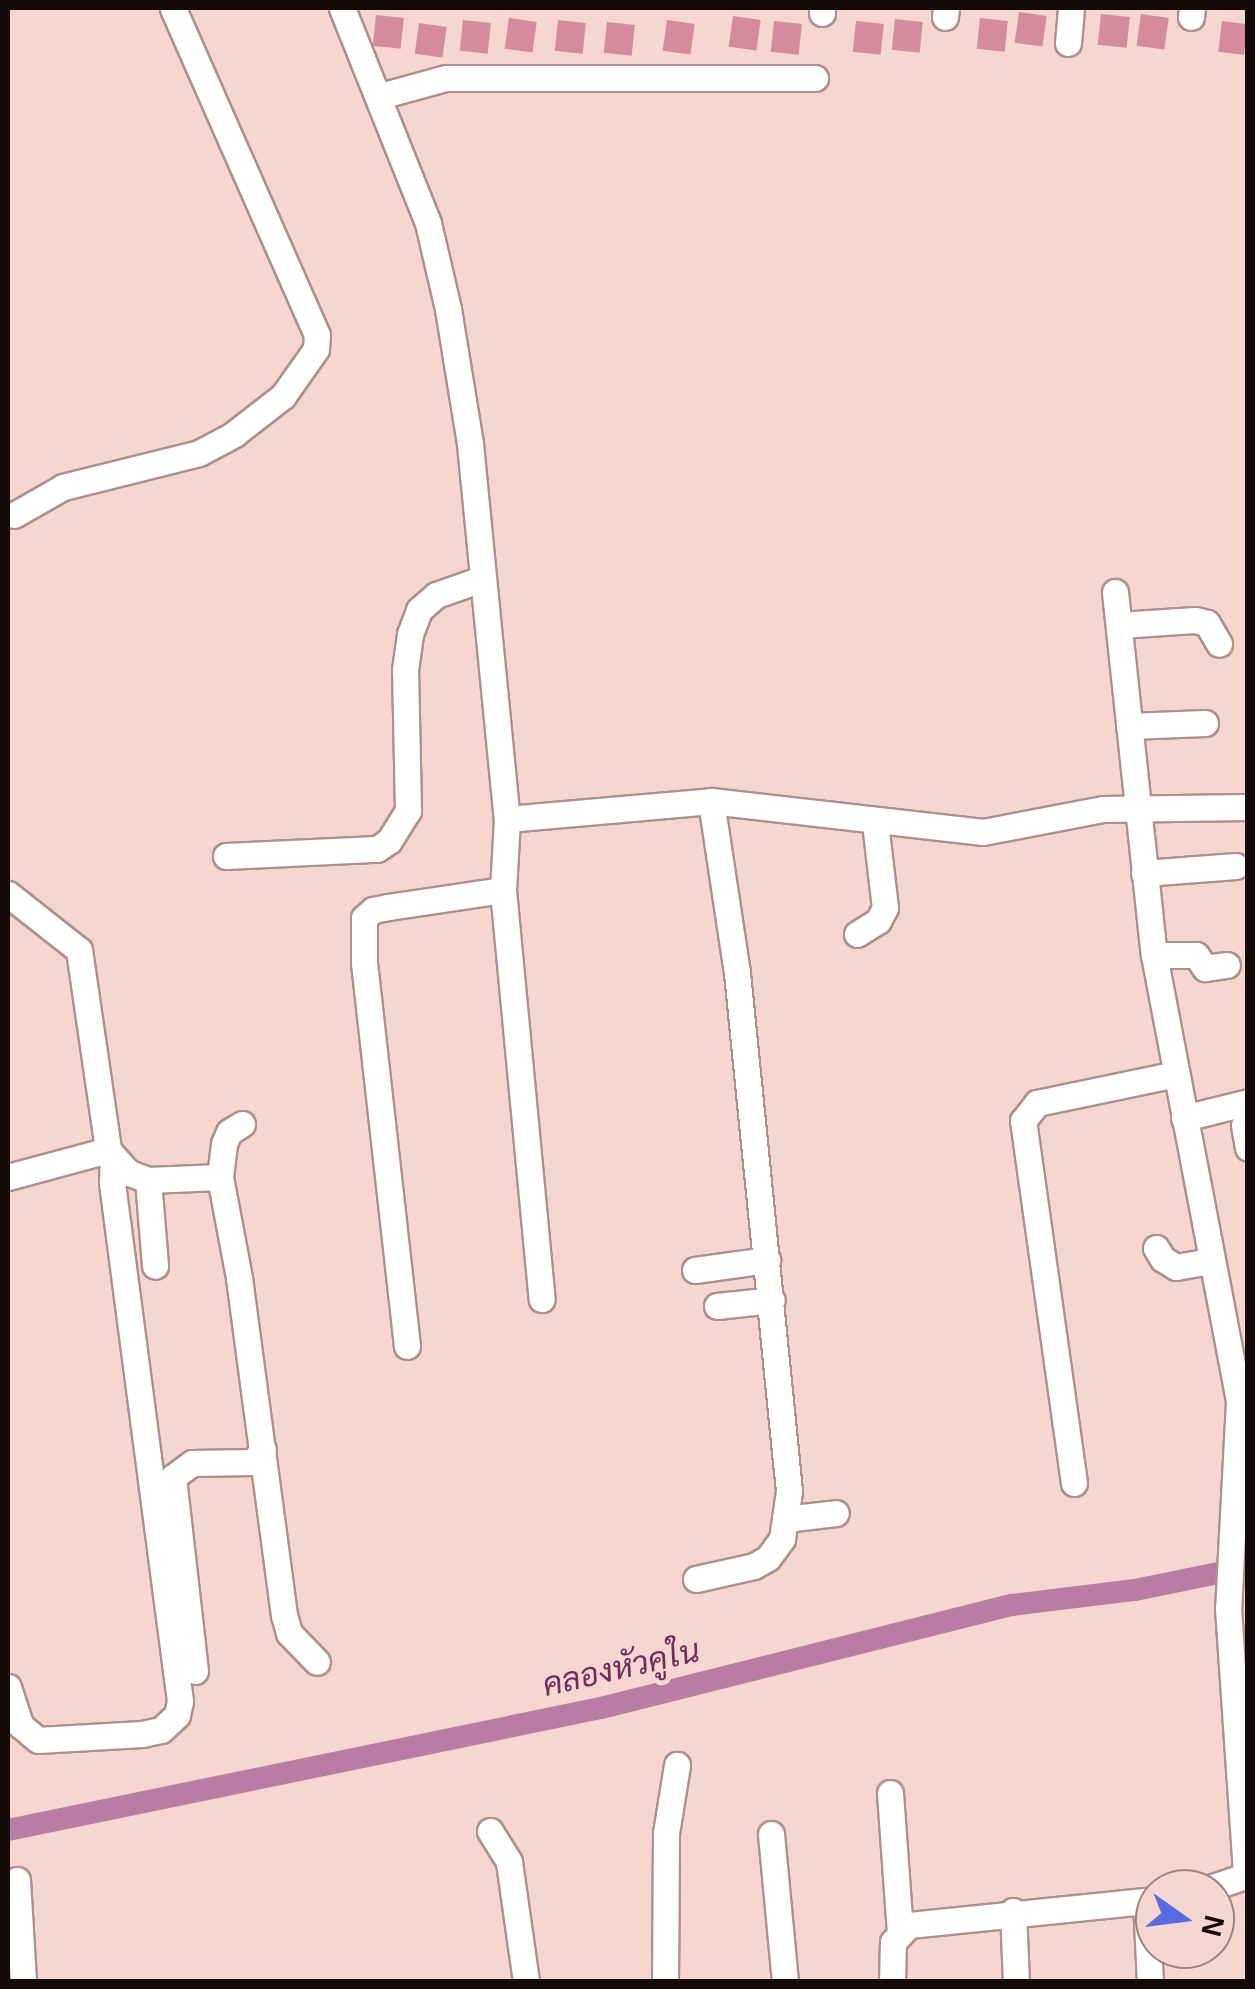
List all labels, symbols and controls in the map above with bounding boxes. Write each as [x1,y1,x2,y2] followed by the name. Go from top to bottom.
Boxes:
[539,1631,703,1705] water label: คลองหัวคูใน
[1135,1869,1235,1969] north arrow
[1195,1912,1230,1939] text: N

